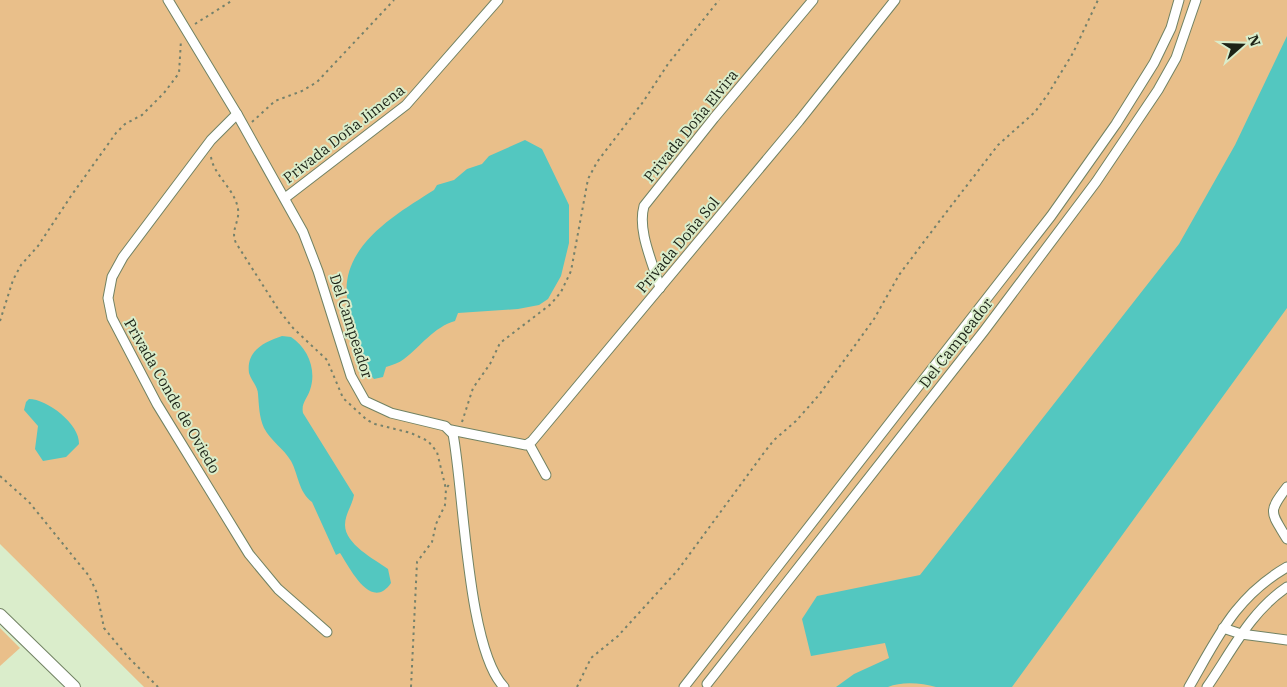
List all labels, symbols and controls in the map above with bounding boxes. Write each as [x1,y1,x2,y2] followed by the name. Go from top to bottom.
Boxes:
[1217,20,1267,70] north arrow
[1244,32,1265,49] text: N
[639,66,742,186] street label: Privada Doña Elvira
[279,80,408,187] street label: Privada Doña Jimena
[632,193,723,297] street label: Privada Doña Sol
[326,271,377,381] street label: Del Campeador
[915,294,997,391] street label: Del Campeador
[120,315,225,477] street label: Privada Conde de Oviedo

